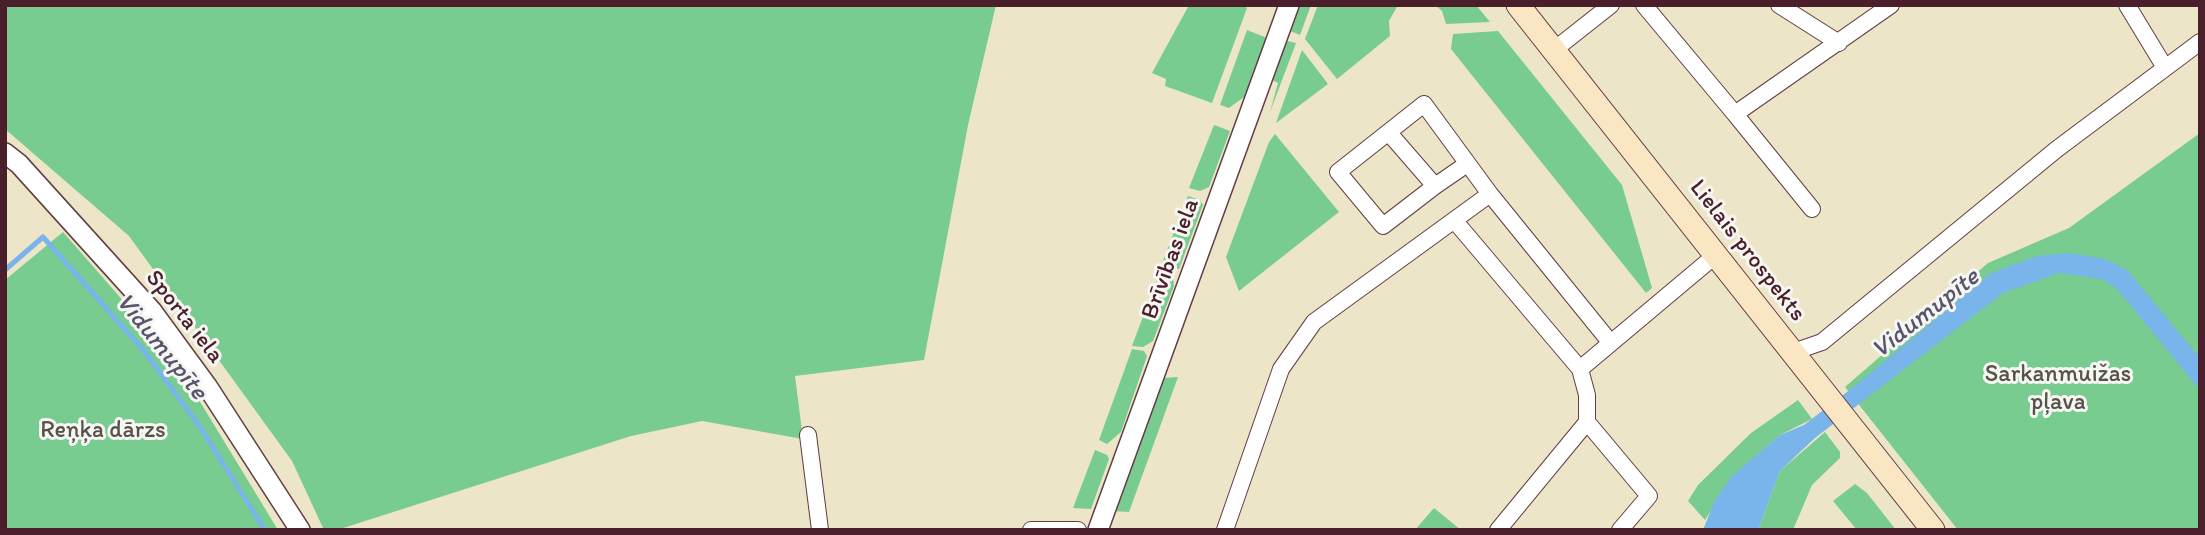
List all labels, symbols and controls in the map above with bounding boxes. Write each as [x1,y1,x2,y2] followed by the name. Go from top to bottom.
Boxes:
[1683,174,1811,328] street label: Lielais prospekts
[1136,195,1206,323] street label: Brīvības iela
[1866,262,1986,366] water label: Vidumupīte
[139,265,229,369] street label: Sporta iela
[108,287,214,407] water label: Vidumupīte
[1985,361,2131,417] park label: Sarkanmuižas pļava
[40,417,166,445] park label: Reņķa dārzs

